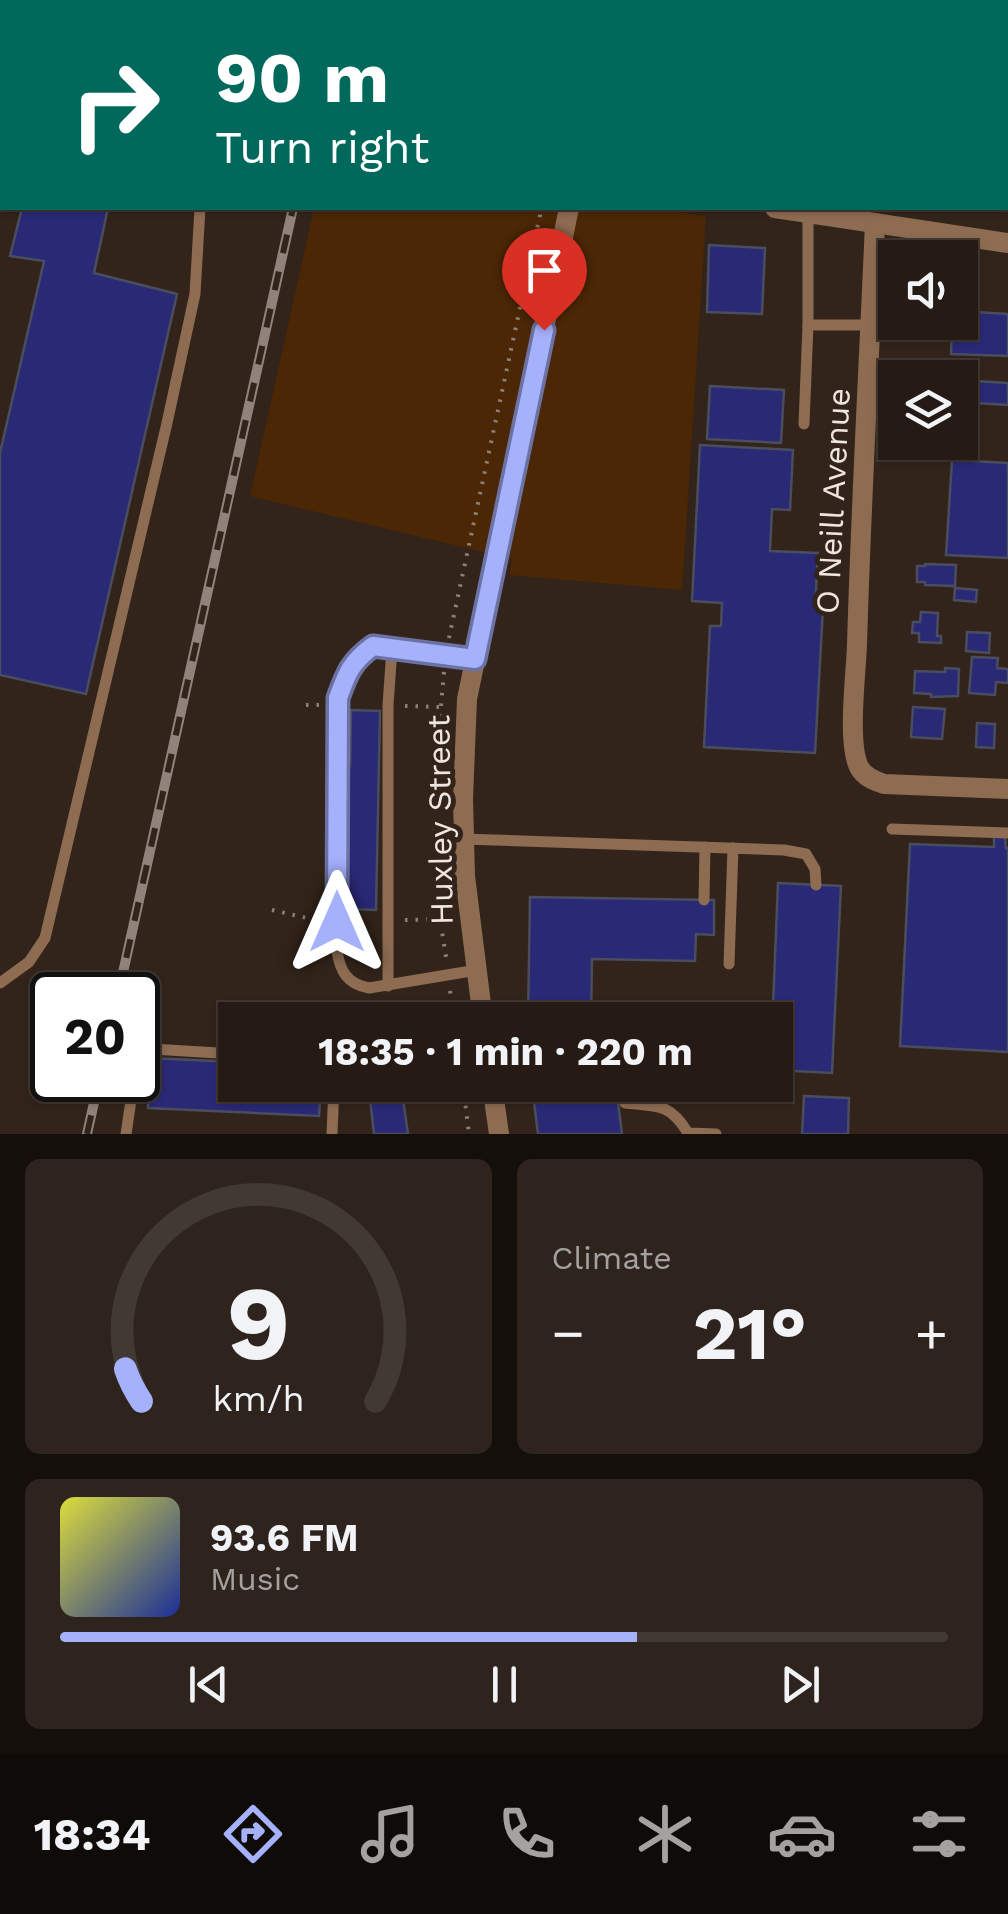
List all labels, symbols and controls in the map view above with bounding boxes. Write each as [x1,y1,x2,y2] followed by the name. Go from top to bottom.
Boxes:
[215,37,389,119] text: 90 m
[50,40,180,170] icon: right
[215,121,429,174] text: Turn right
[502,228,587,331] pin
[878,240,978,460] map controls
[878,240,978,340] button: sound
[517,243,572,298] icon: arrive
[878,360,978,460] button: layers
[808,387,858,615] street label: O Neill Avenue
[419,714,461,926] street label: Huxley Street
[285,870,389,974] position arrow
[30,972,160,1102] speed limit sign: 20
[318,1030,693,1074] text: 18:35 · 1 min · 220 m
[552,1239,672,1277] text: Climate
[226,1262,290,1384] text: 9
[693,1289,807,1377] text: 21°
[552,1301,585,1365] text: −
[915,1301,948,1365] text: +
[212,1378,304,1420] text: km/h
[210,1516,359,1560] text: 93.6 FM
[210,1560,300,1598] text: Music
[181,1657,236,1712] icon: previous
[477,1657,532,1712] icon: pause
[773,1657,828,1712] icon: next
[218,1799,288,1869] icon: directions
[355,1799,425,1869] icon: music
[492,1799,562,1869] icon: phone
[630,1799,700,1869] icon: climate
[767,1799,837,1869] icon: car
[904,1799,974,1869] icon: filters
[34,1808,151,1861] text: 18:34

